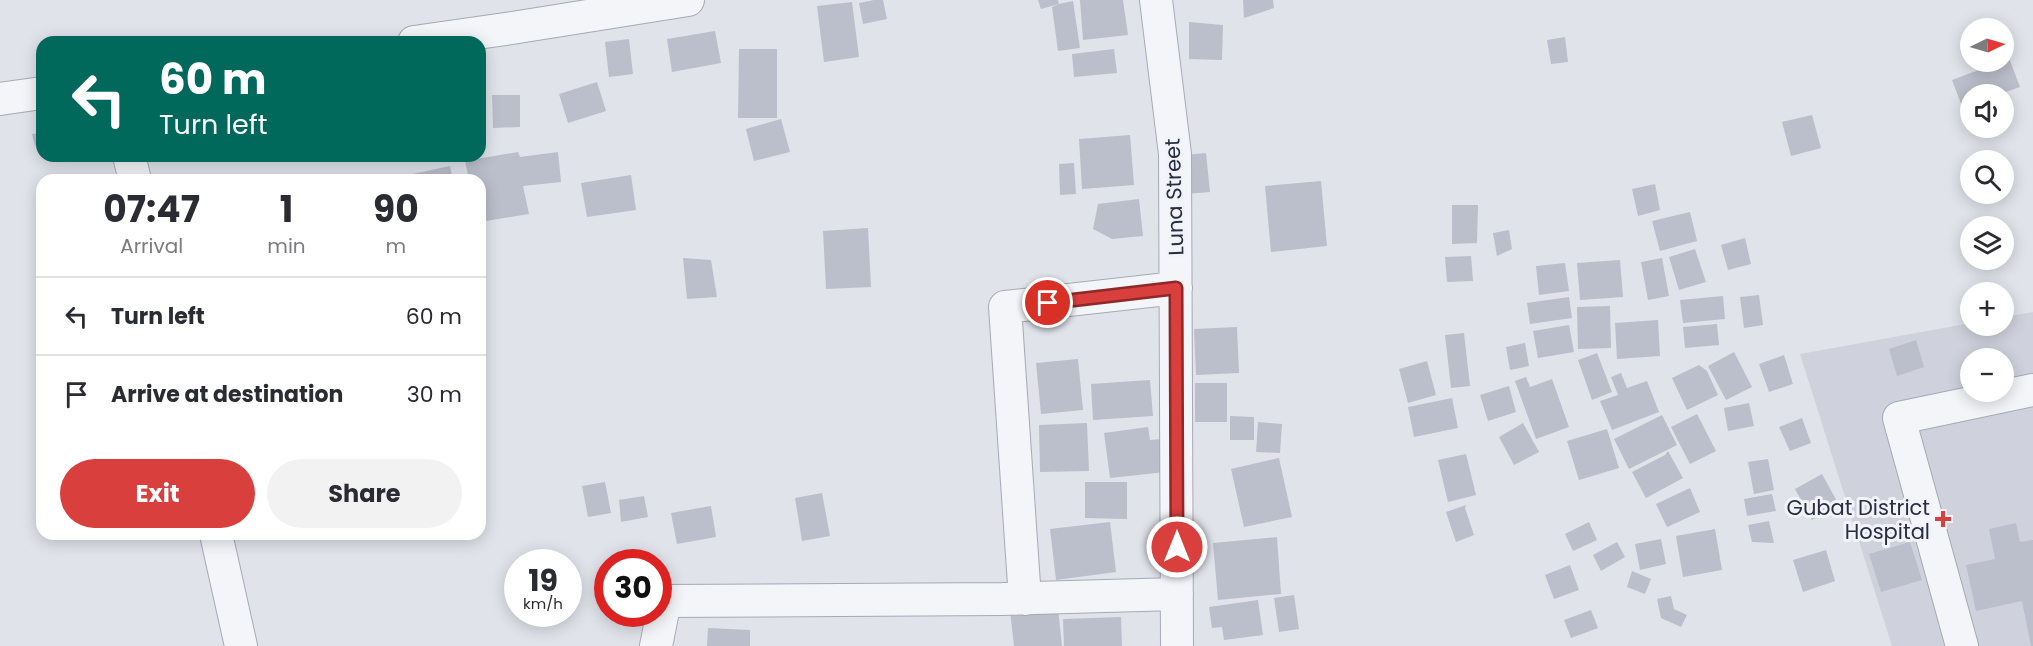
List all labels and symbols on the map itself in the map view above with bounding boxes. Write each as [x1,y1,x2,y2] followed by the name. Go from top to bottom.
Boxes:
[1960,18,2014,72] north arrow
[1157,138,1191,256] street label: Luna Street
[1022,277,1073,328] pin
[1787,493,1930,546] place label: Gubat District Hospital
[1934,510,1952,528] marker: Gubat District Hospital
[1145,515,1209,579] position arrow
[594,549,672,627] speed limit sign: 30

